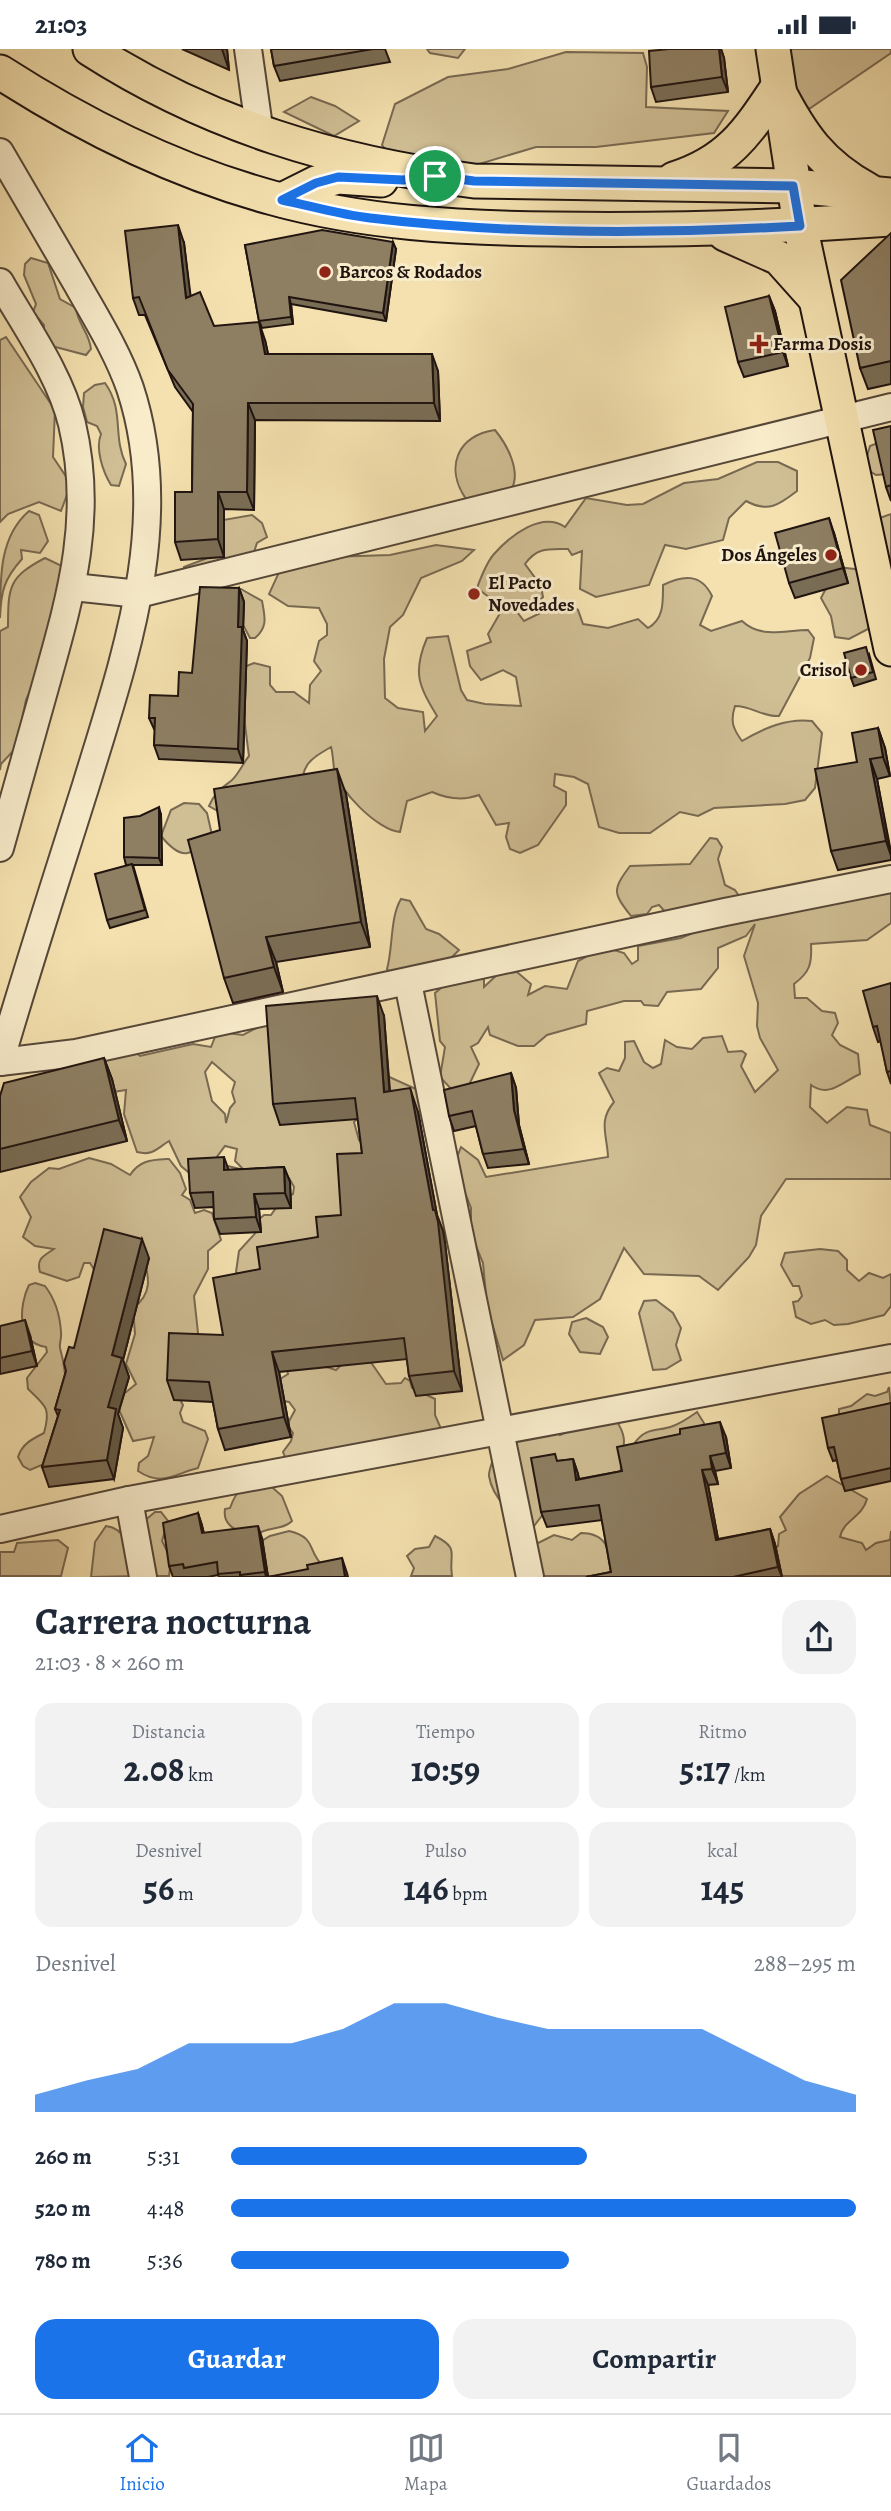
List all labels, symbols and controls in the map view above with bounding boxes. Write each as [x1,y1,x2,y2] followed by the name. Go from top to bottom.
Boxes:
[35,7,87,42] text: 21:03
[405,146,465,206] pin
[416,157,454,195] icon: arrive
[339,259,482,285] place label: Barcos & Rodados
[317,264,333,280] marker: Barcos & Rodados
[773,331,872,357] place label: Farma Dosis
[751,336,767,352] marker: Farma Dosis
[721,542,817,568] place label: Dos Ángeles
[823,547,839,563] marker: Dos Ángeles
[488,570,575,618] place label: El Pacto Novedades
[466,586,482,602] marker: El Pacto Novedades
[800,657,847,683] place label: Crisol
[853,662,869,678] marker: Crisol
[35,1595,311,1647] text: Carrera nocturna
[782,1600,856,1674] button: share
[35,1647,184,1678] text: 21:03 · 8 × 260 m
[131,1719,206,1745] text: Distancia
[416,1719,475,1745] text: Tiempo
[698,1719,747,1745] text: Ritmo
[124,1745,184,1793] text: 2.08
[411,1745,480,1793] text: 10:59
[679,1745,730,1793] text: 5:17
[184,1762,213,1788] text: km
[730,1762,766,1788] text: /km
[135,1838,202,1864] text: Desnivel
[424,1838,467,1864] text: Pulso
[707,1838,738,1864] text: kcal
[143,1864,174,1912] text: 56
[403,1864,449,1912] text: 146
[701,1864,744,1912] text: 145
[174,1881,194,1907] text: m
[449,1881,488,1907] text: bpm
[35,1948,116,1979] text: Desnivel
[754,1948,856,1979] text: 288–295 m
[35,2141,92,2172] text: 260 m
[147,2141,180,2172] text: 5:31
[35,2193,91,2224] text: 520 m
[147,2193,184,2224] text: 4:48
[35,2245,91,2276] text: 780 m
[147,2245,183,2276] text: 5:36
[35,2319,439,2399] button: Guardar
[453,2319,856,2399] button: Compartir
[120,2429,165,2497] tab: Inicio
[404,2429,448,2497] tab: Mapa
[687,2429,771,2497] tab: Guardados

